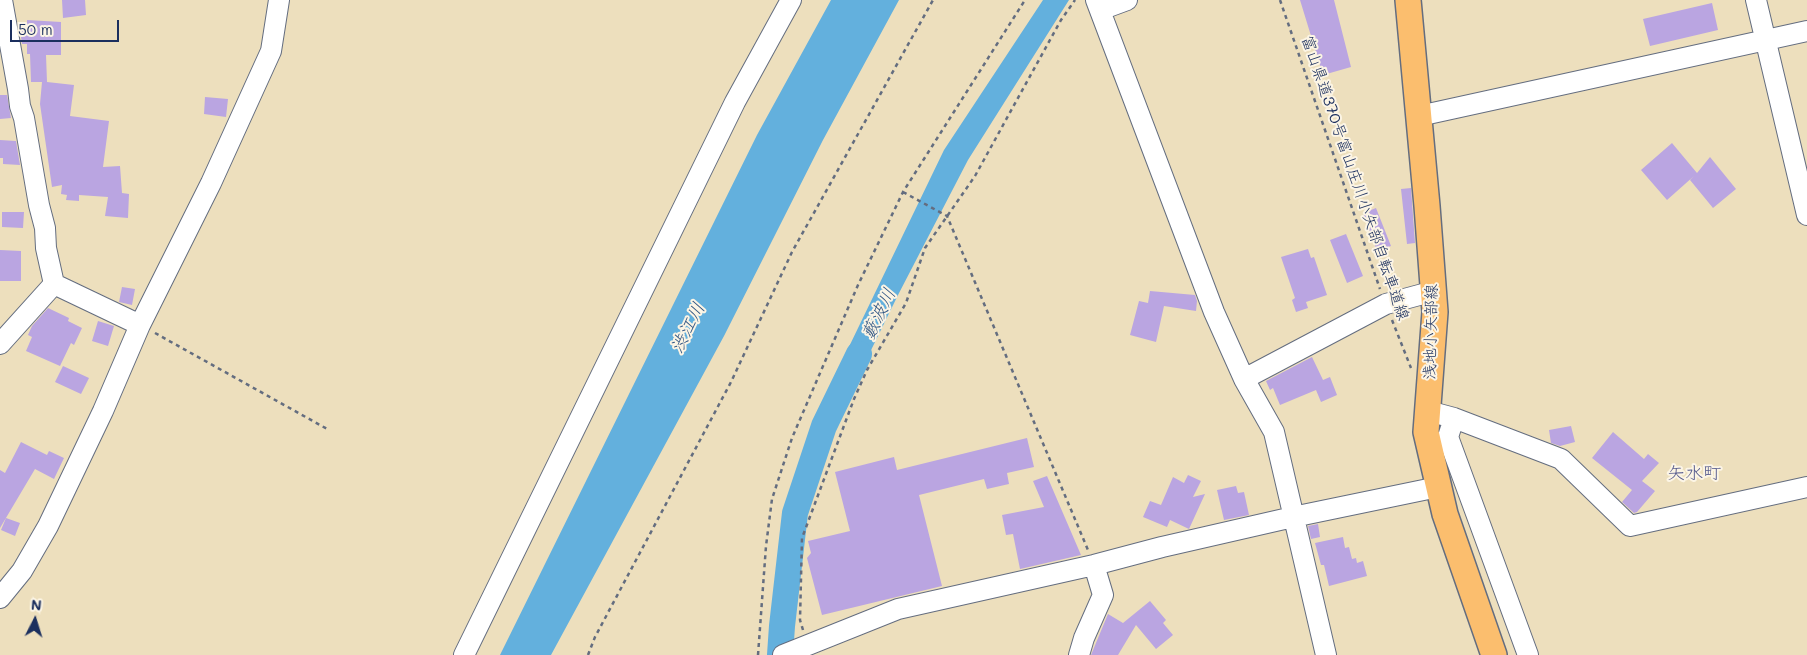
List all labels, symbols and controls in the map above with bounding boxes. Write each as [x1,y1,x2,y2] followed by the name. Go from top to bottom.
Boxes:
[12,10,121,42] scale bar
[18,19,53,39] text: 50 m
[1297,33,1413,323] street label: 富山県道370号富山庄川小矢部自転車道線
[1421,284,1441,380] street label: 浅地小矢部線
[857,285,901,343] water label: 藪波川
[666,299,710,357] water label: 渋江川
[1667,462,1721,484] district label: 矢水町
[10,595,60,645] north arrow
[30,595,42,614] text: N

